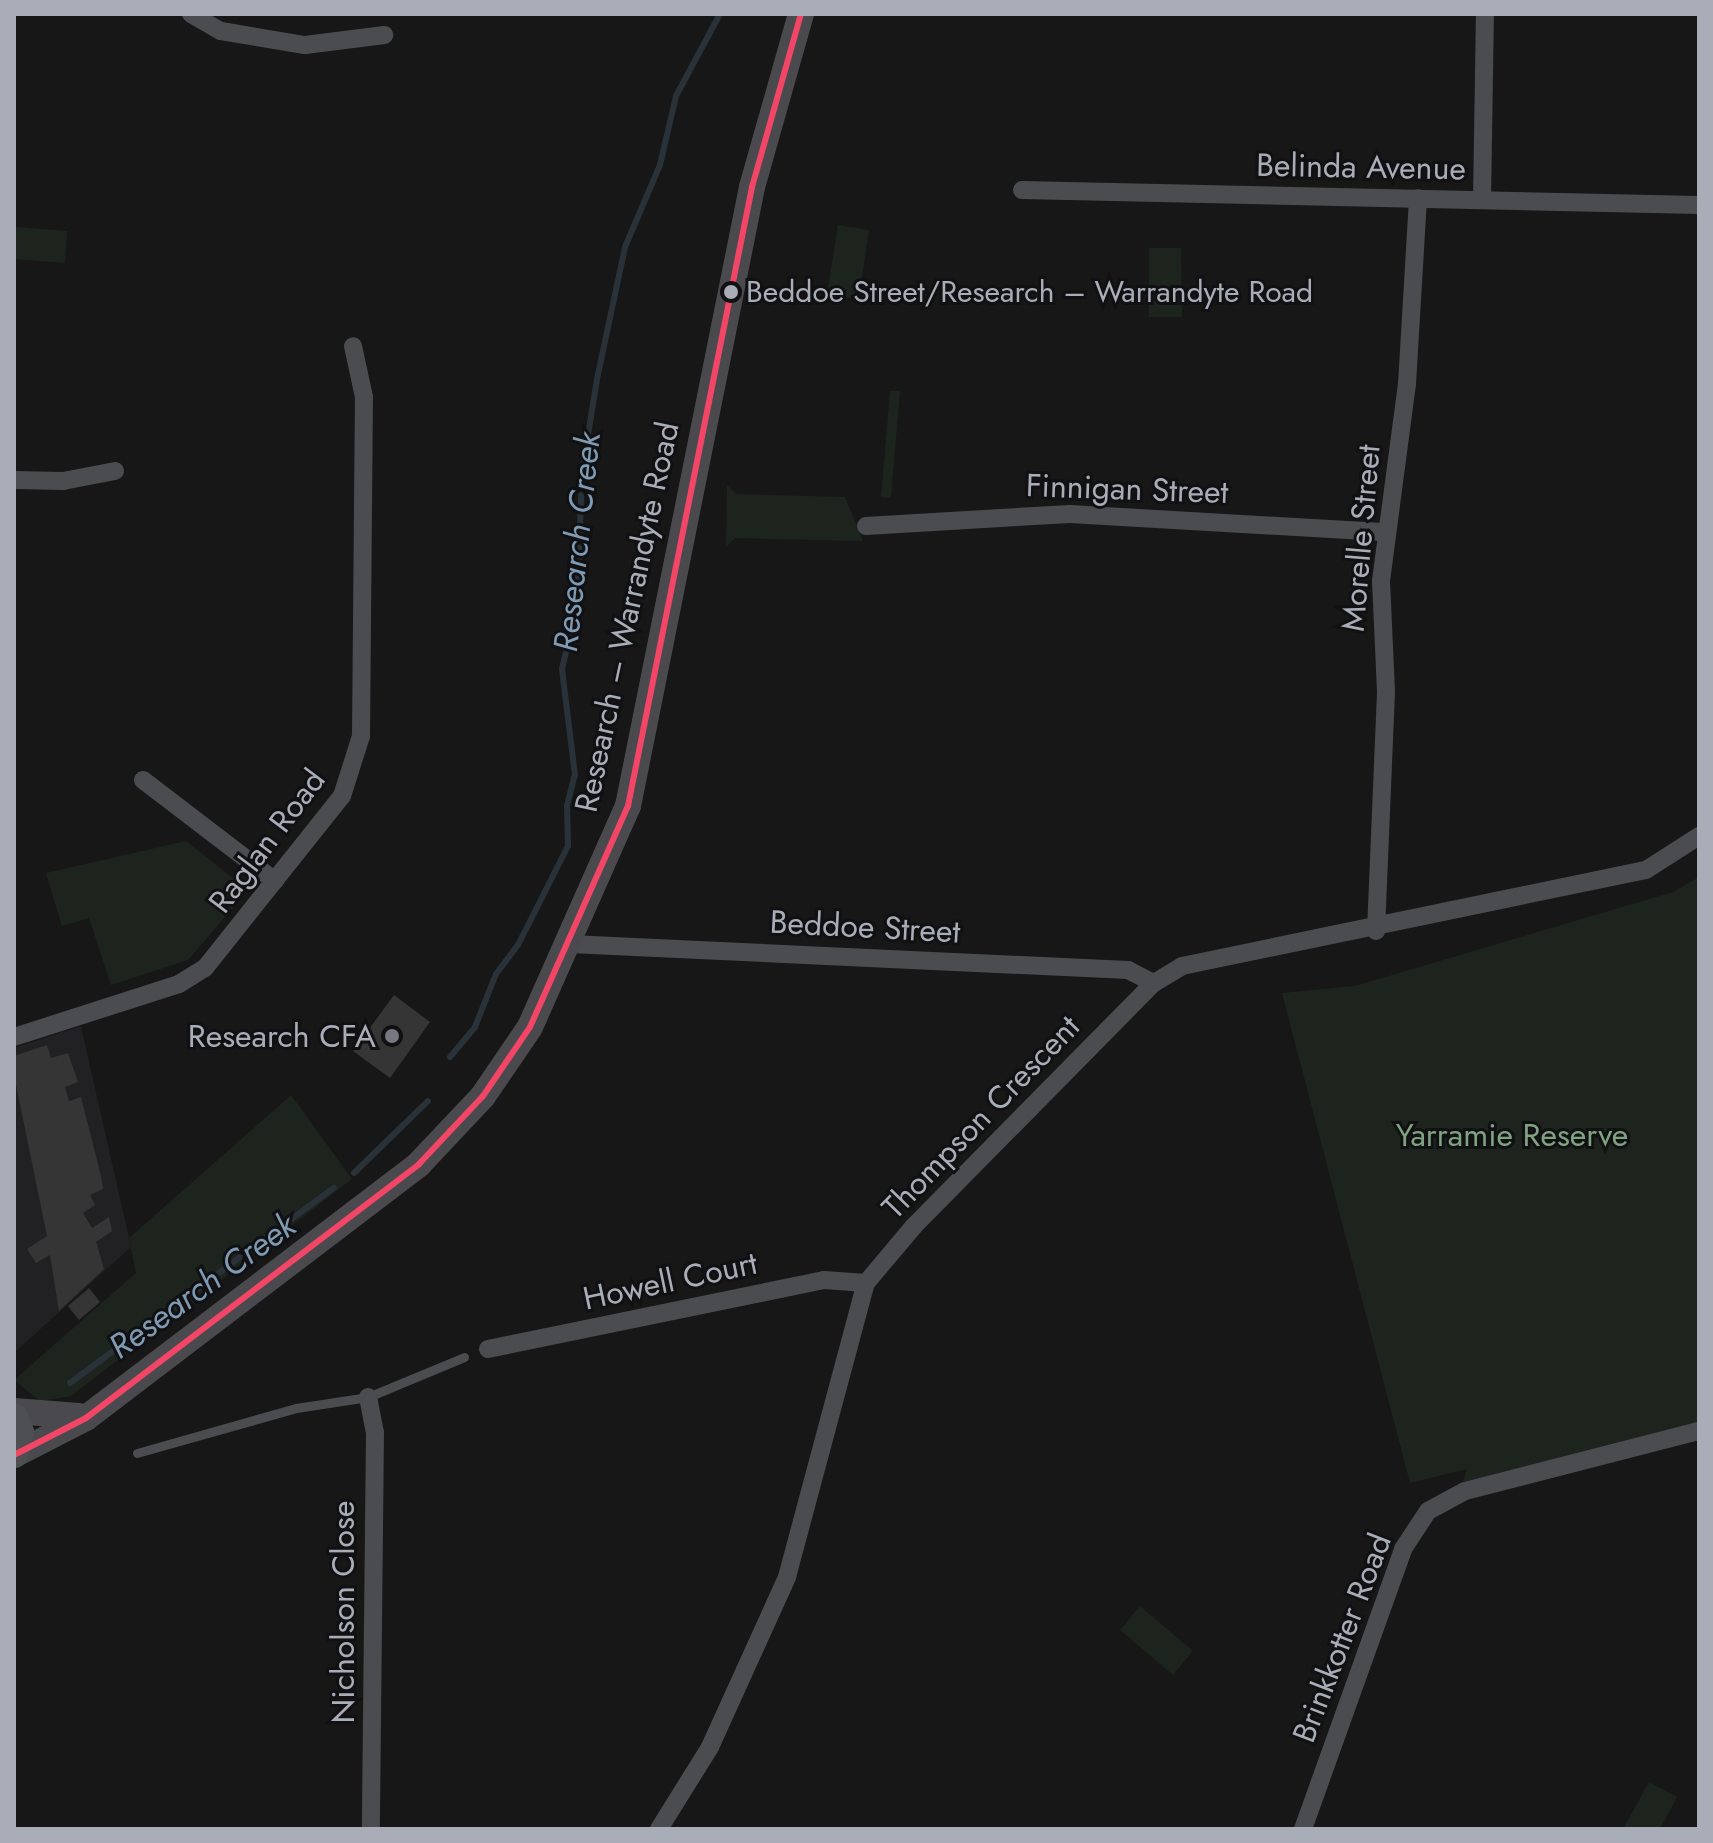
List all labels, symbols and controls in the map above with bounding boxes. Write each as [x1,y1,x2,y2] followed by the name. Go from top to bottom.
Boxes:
[1256,146,1466,188] street label: Belinda Avenue
[746,274,1313,310] place label: Beddoe Street/Research – Warrandyte Road
[723,284,739,300] marker: Beddoe Street/Research – Warrandyte Road
[567,418,687,816] street label: Research – Warrandyte Road
[545,430,609,654] water label: Research Creek
[1334,443,1388,633] street label: Morelle Street
[1025,466,1229,512] street label: Finnigan Street
[201,762,333,920] street label: Raglan Road
[769,903,961,951] street label: Beddoe Street
[874,1008,1088,1226] street label: Thompson Crescent
[188,1017,376,1055] place label: Research CFA
[383,1027,401,1045] marker: Research CFA
[1396,1116,1628,1154] park label: Yarramie Reserve
[101,1205,303,1367] water label: Research Creek
[580,1244,760,1318] street label: Howell Court
[324,1501,362,1723] street label: Nicholson Close
[1285,1528,1399,1748] street label: Brinkkotter Road

